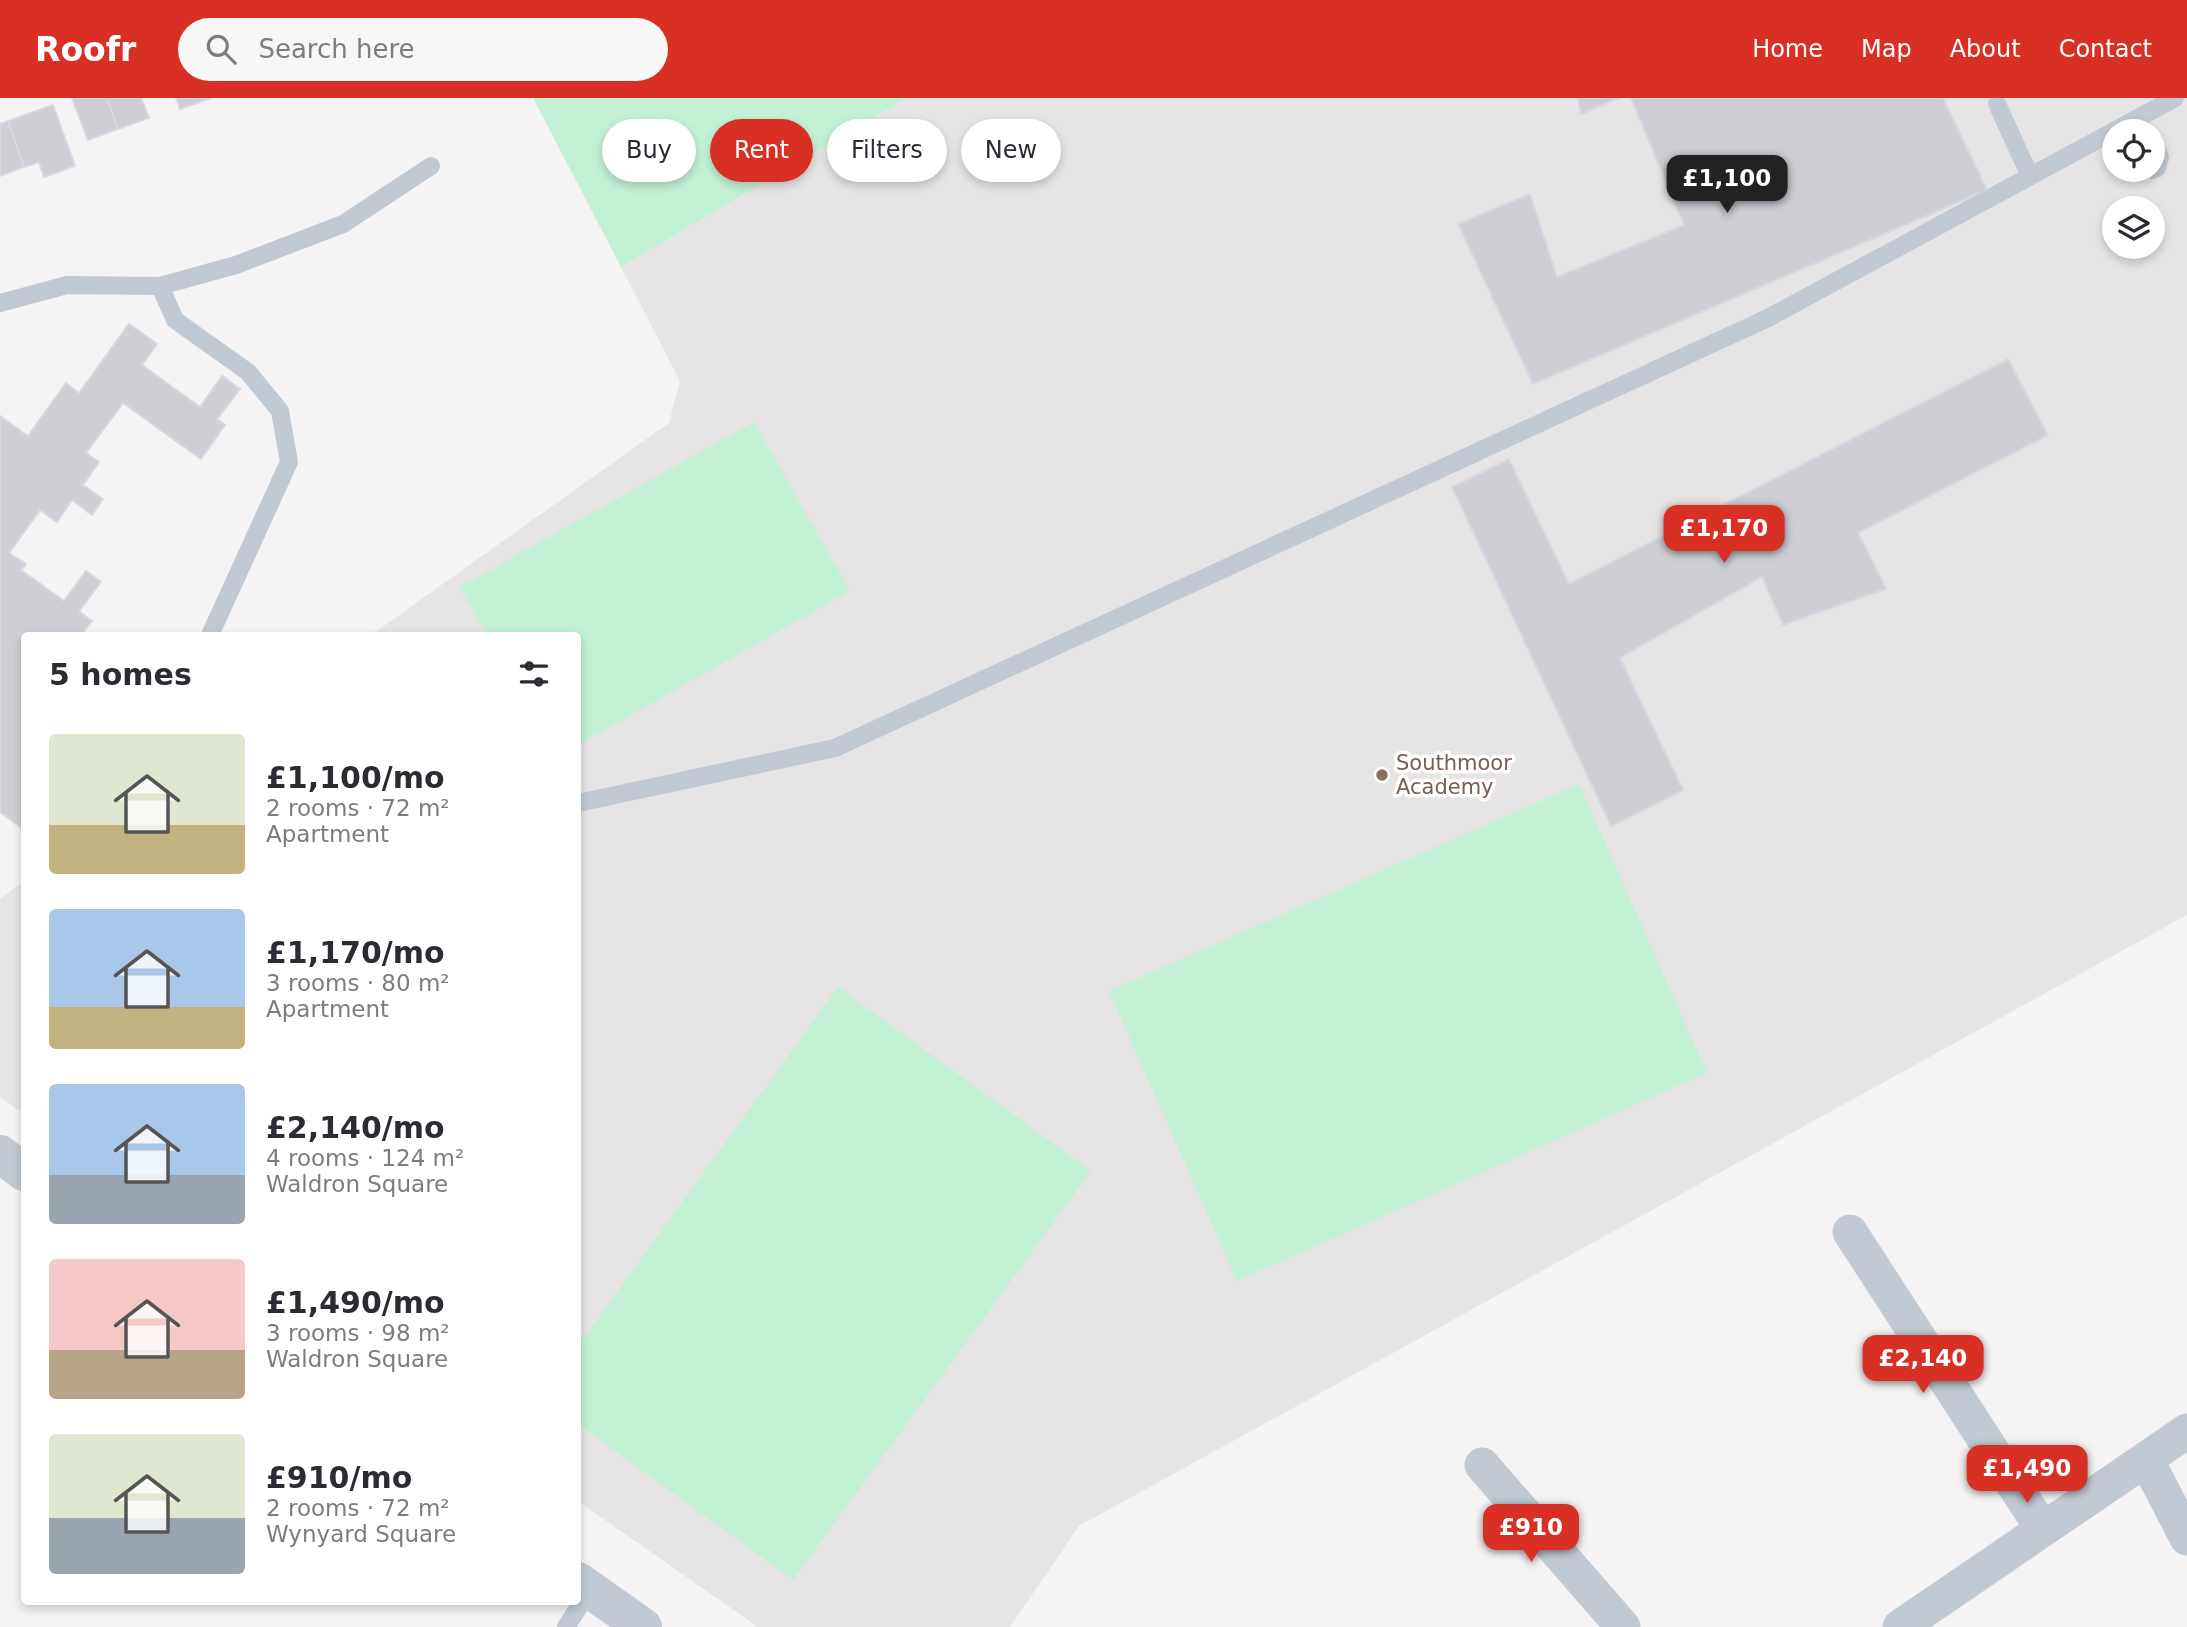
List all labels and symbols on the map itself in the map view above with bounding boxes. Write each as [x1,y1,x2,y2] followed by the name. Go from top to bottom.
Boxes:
[1670,156,1784,215] pin: £1,100
[1667,505,1781,565] pin: £1,170
[1396,751,1512,799] place label: Southmoor Academy
[1374,767,1390,783] marker: Southmoor Academy
[1866,1336,1980,1395] pin: £2,140
[1970,1446,2084,1505] pin: £1,490
[1490,1504,1572,1564] pin: £910

